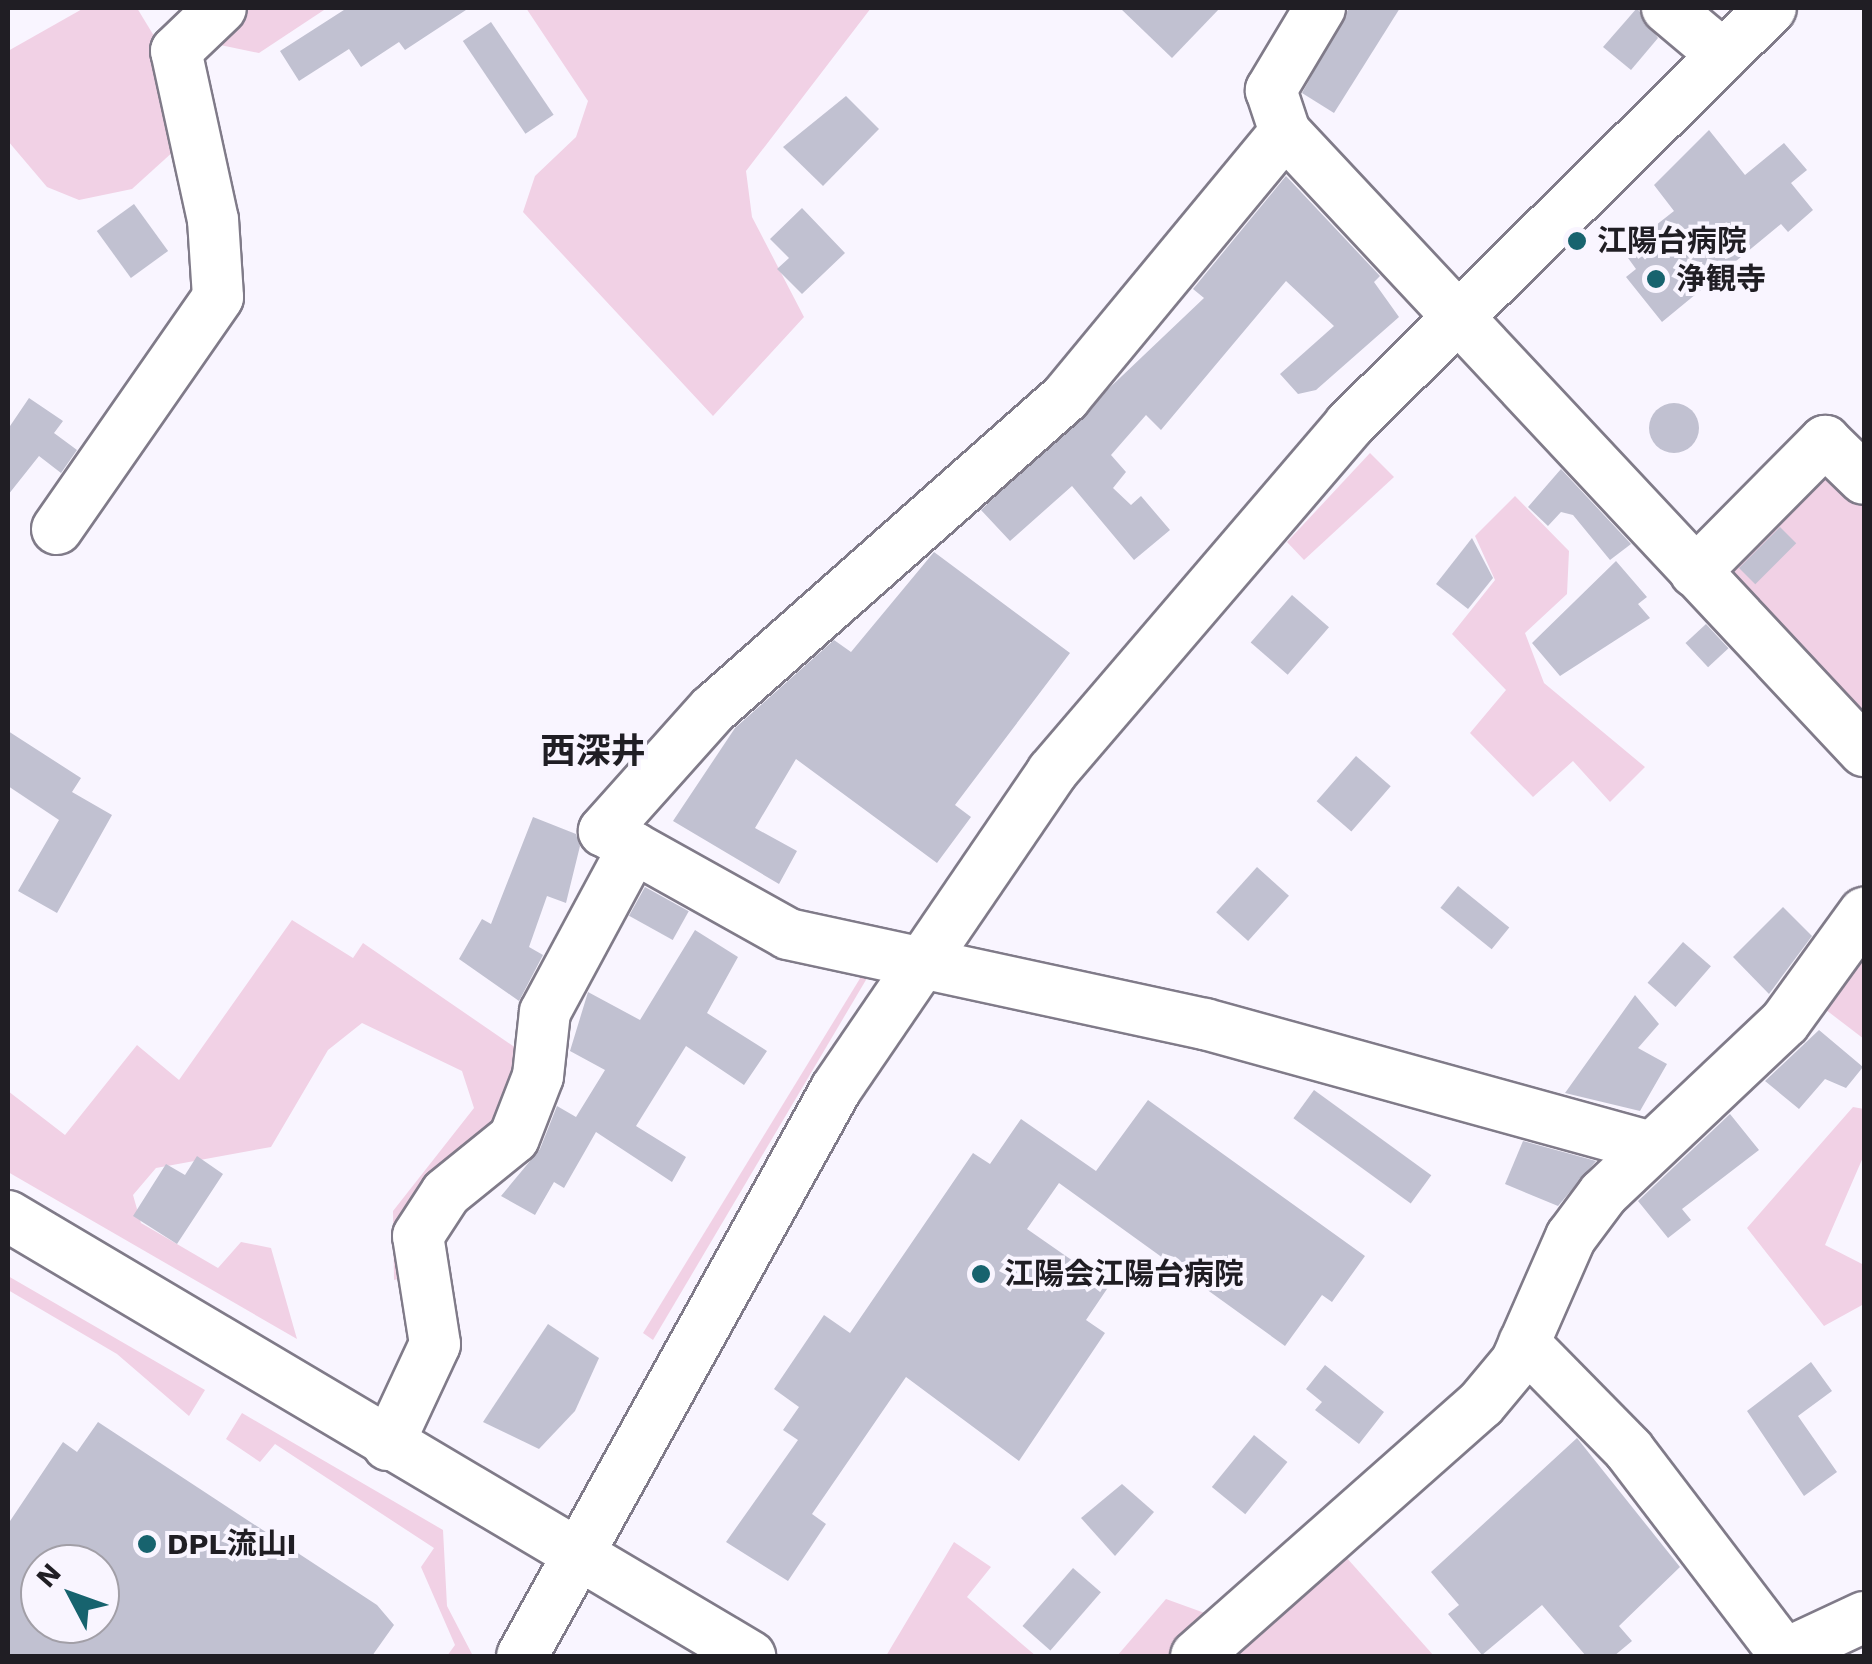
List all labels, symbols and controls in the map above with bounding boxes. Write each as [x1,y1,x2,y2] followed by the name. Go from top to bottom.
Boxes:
[1597,223,1747,259] place label: 江陽台病院
[1566,230,1588,252] marker: 江陽台病院
[1676,261,1766,297] place label: 浄観寺
[1645,268,1667,290] marker: 浄観寺
[541,730,645,772] district label: 西深井
[1004,1256,1244,1292] place label: 江陽会江陽台病院
[968,1261,994,1287] marker: 江陽会江陽台病院
[167,1526,296,1562] place label: DPL流山I
[136,1533,158,1555] marker: DPL流山I
[20,1544,120,1644] north arrow
[29,1557,68,1594] text: N

